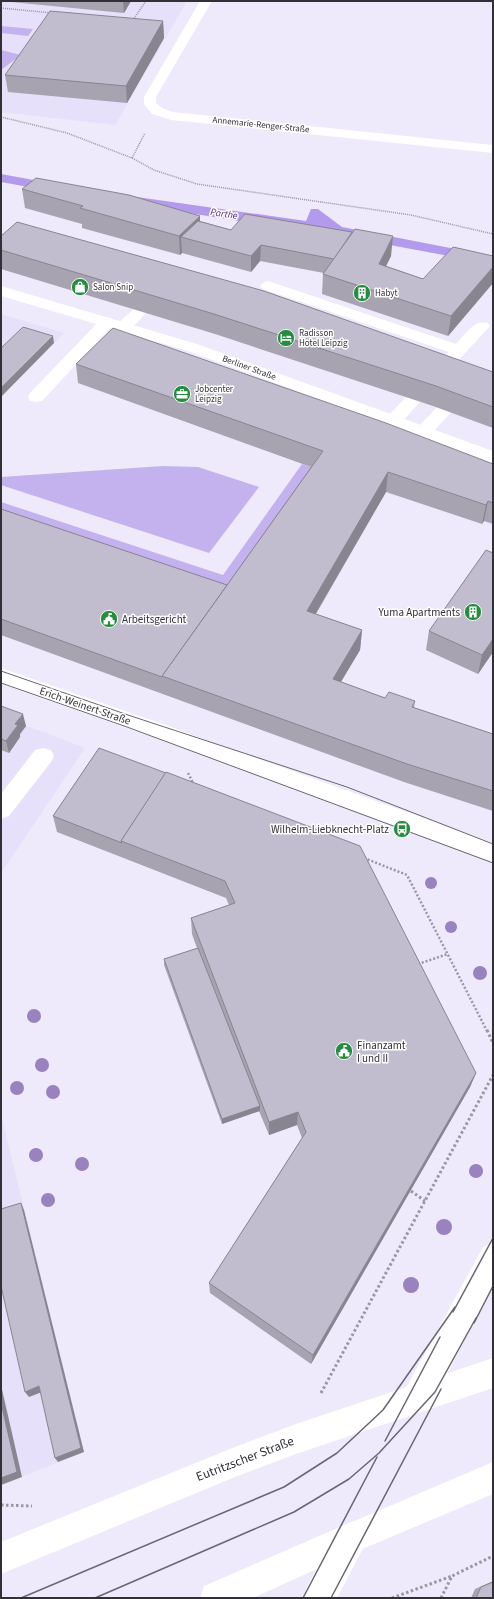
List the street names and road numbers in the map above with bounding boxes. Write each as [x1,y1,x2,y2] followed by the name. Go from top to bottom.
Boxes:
[212,113,311,137] street label: Annemarie-Renger-Straße
[220,352,278,384] street label: Berliner Straße
[37,683,133,729] street label: Erich-Weinert-Straße
[193,1432,297,1486] street label: Eutritzscher Straße

